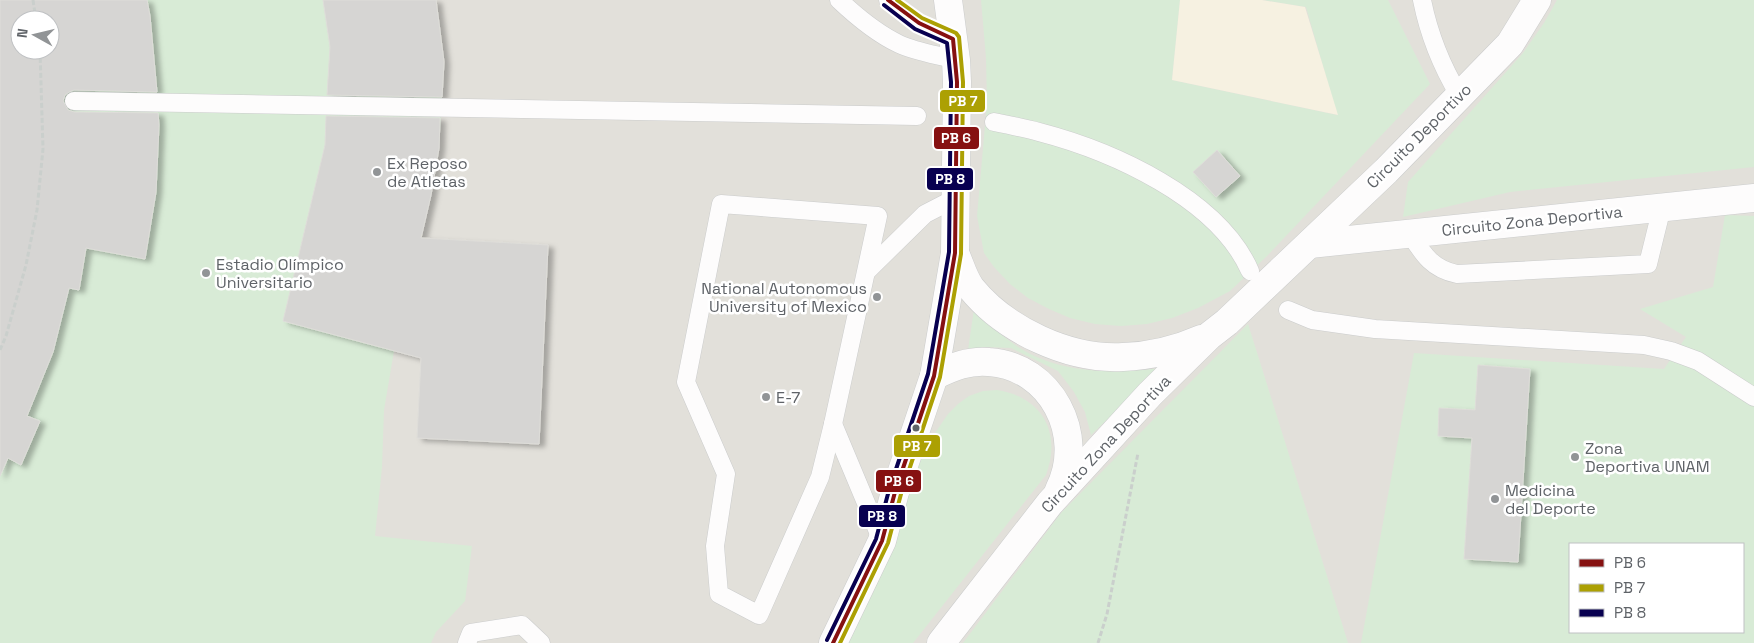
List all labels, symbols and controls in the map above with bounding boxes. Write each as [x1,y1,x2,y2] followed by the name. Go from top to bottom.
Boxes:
[10,10,60,60] north arrow
[13,27,32,39] text: N
[1362,79,1476,193] street label: Circuito Deportivo
[939,89,986,113] line badge: PB 7
[948,92,978,110] text: PB 7
[933,126,980,150] line badge: PB 6
[941,129,971,147] text: PB 6
[387,153,468,192] place label: Ex Reposo de Atletas
[371,166,383,178] marker: Ex Reposo de Atletas
[926,167,974,191] line badge: PB 8
[935,170,965,188] text: PB 8
[1441,201,1623,241] street label: Circuito Zona Deportiva
[216,254,344,293] place label: Estadio Olímpico Universitario
[200,267,212,279] marker: Estadio Olímpico Universitario
[701,278,867,317] place label: National Autonomous University of Mexico
[871,291,883,303] marker: National Autonomous University of Mexico
[1036,370,1176,518] street label: Circuito Zona Deportiva
[776,387,800,408] place label: E-7
[760,391,772,403] marker: E-7
[911,423,921,433] unlabelled marker
[893,434,941,458] line badge: PB 7
[902,437,932,455] text: PB 7
[1585,438,1709,477] place label: Zona Deportiva UNAM
[1569,451,1581,463] marker: Zona Deportiva UNAM
[875,469,922,493] line badge: PB 6
[884,472,914,490] text: PB 6
[1505,480,1596,519] place label: Medicina del Deporte
[1489,493,1501,505] marker: Medicina del Deporte
[858,504,906,528] line badge: PB 8
[867,507,897,525] text: PB 8
[1569,543,1744,633] legend
[1614,553,1646,572] text: PB 6
[1614,578,1645,597] text: PB 7
[1614,603,1646,622] text: PB 8

